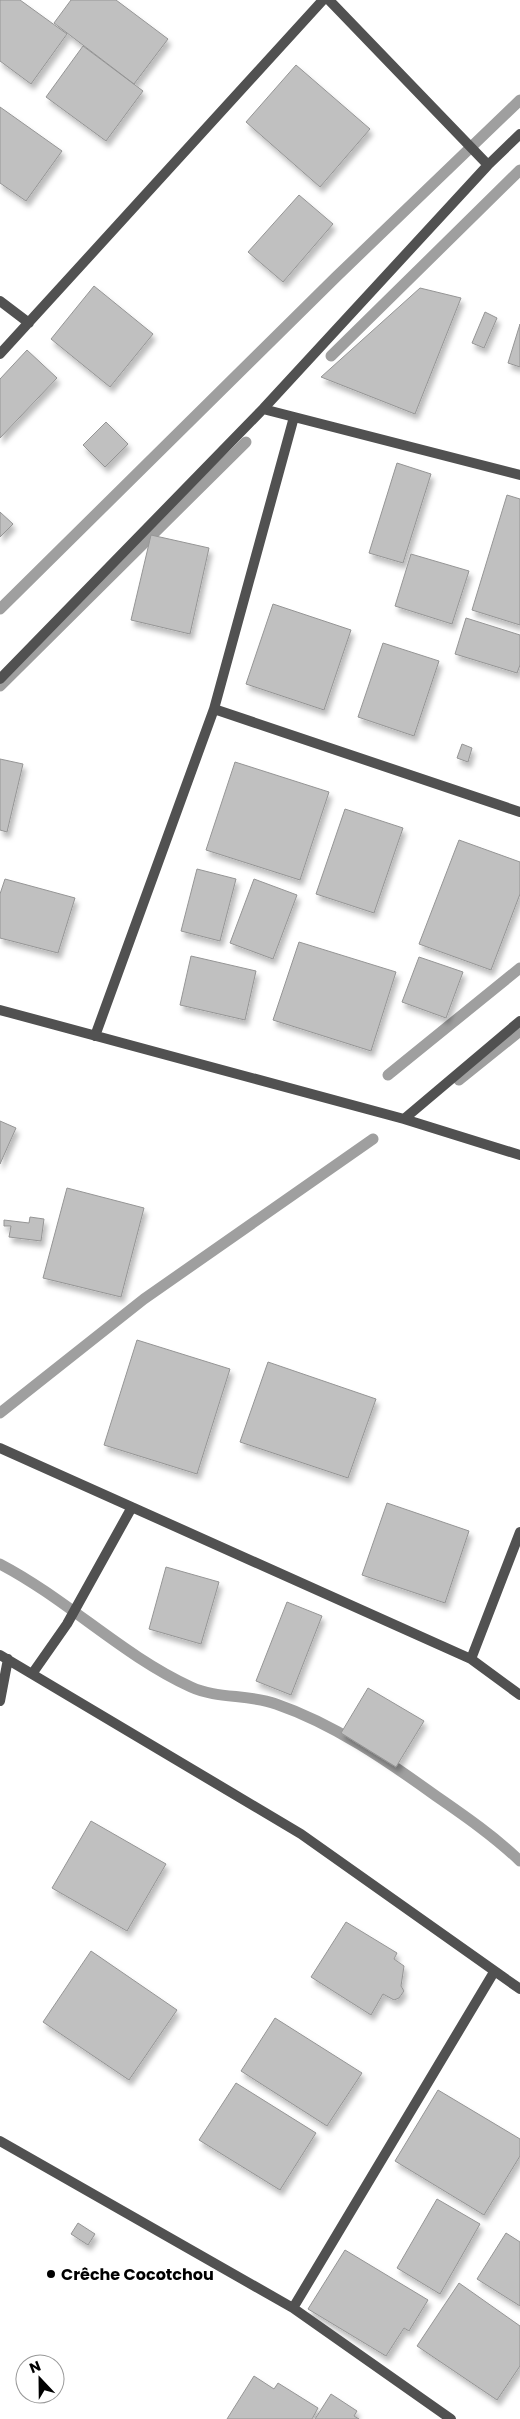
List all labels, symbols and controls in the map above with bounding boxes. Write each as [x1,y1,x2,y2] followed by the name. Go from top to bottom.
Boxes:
[61,2263,214,2286] place label: Crêche Cocotchou
[45,2268,57,2280] marker: Crêche Cocotchou
[15,2354,65,2404] north arrow
[27,2356,44,2378] text: N

